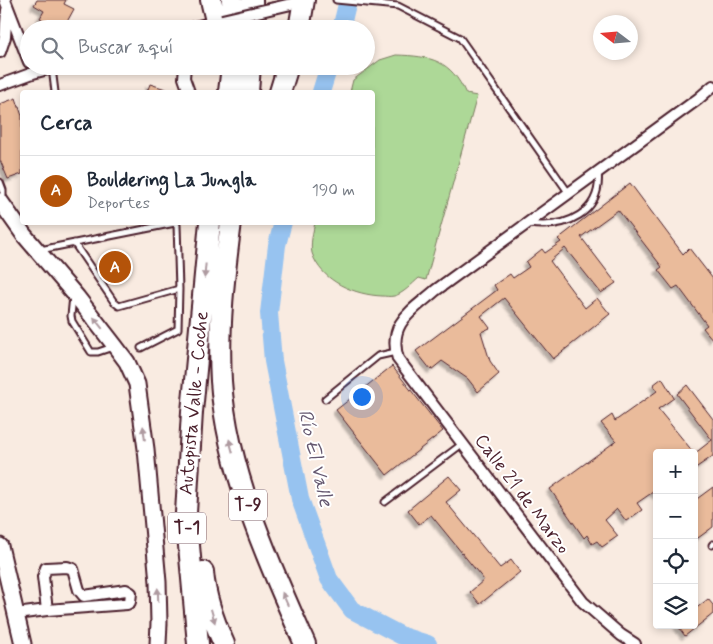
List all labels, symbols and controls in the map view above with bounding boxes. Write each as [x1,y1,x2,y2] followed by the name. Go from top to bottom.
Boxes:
[593,15,638,60] north arrow
[20,20,375,75] search box
[38,34,66,62] icon: search
[78,35,173,60] text: Buscar aquí
[40,109,93,137] text: Cerca
[87,168,256,193] text: Bouldering La Jungla
[51,180,61,201] text: A
[312,180,355,201] text: 190 m
[87,193,150,214] text: Deportes
[99,248,131,286] pin: A
[201,263,209,279] one-way arrow
[174,310,214,496] street label: Autopista Valle - Coche
[92,317,103,330] one-way arrow
[349,384,375,410] your location
[291,407,340,510] water label: Río El Valle
[140,425,148,441] one-way arrow
[469,429,575,559] street label: Calle 21 de Marzo
[227,439,235,454] one-way arrow
[653,449,698,629] map controls
[653,449,698,494] button: +
[229,490,267,520] road number: T-9
[653,494,698,539] button: −
[168,512,206,544] road number: T-1
[653,539,698,584] button: locate
[653,584,698,629] button: layers
[154,587,162,603] one-way arrow
[281,592,289,606] one-way arrow
[209,608,217,623] one-way arrow

